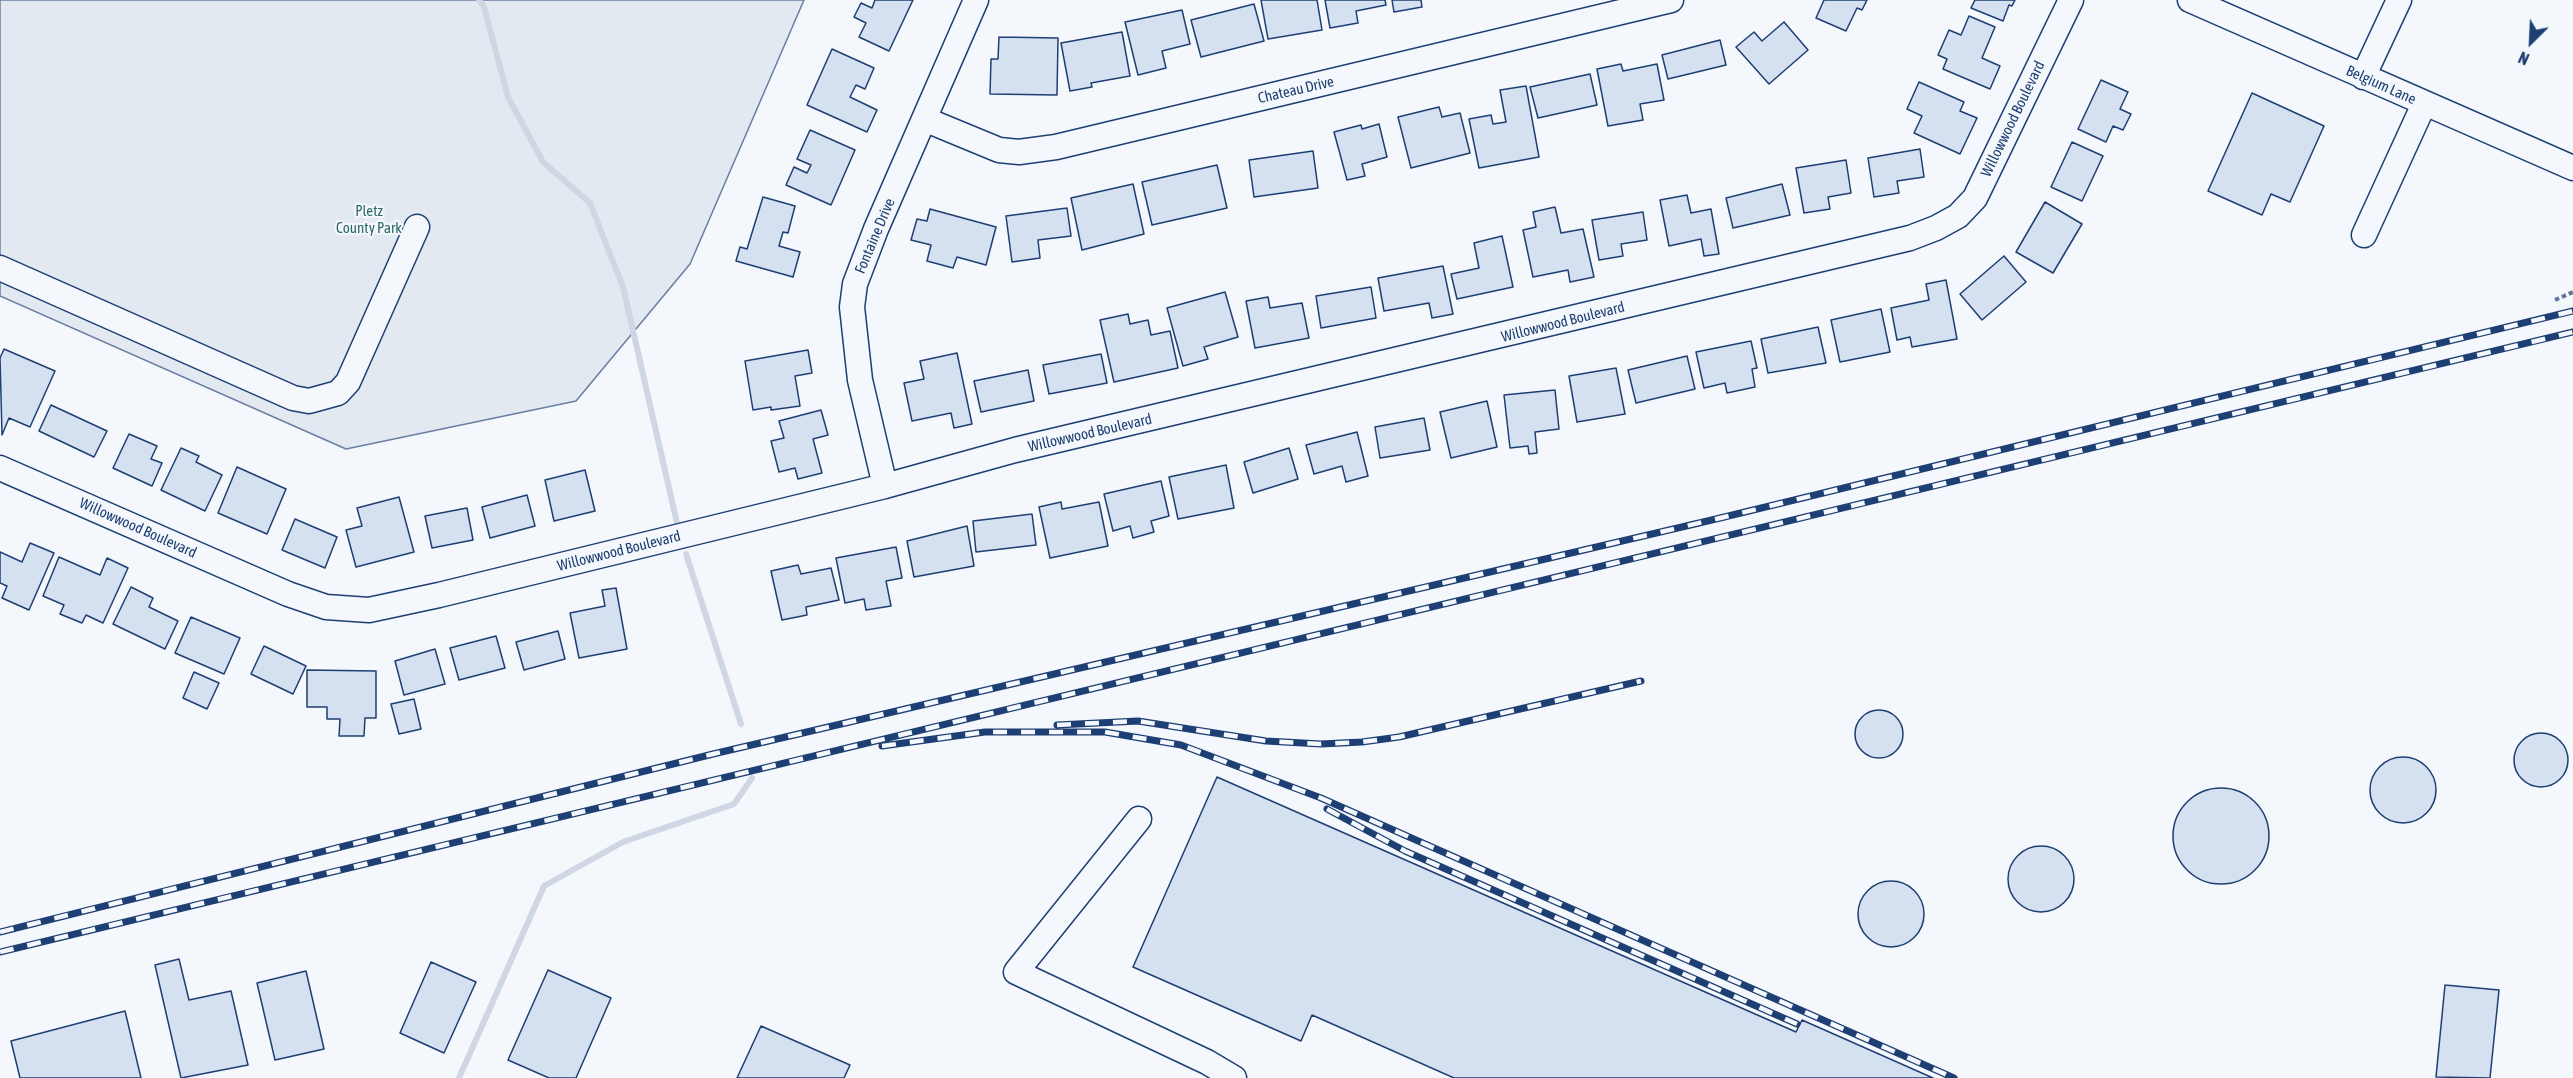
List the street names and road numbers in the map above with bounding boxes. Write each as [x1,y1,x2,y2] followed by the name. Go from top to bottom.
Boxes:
[1977,58,2049,180] street label: Willowwood Boulevard
[2343,62,2419,108] street label: Belgium Lane
[1256,73,1336,107] street label: Chateau Drive
[851,196,899,276] street label: Fontaine Drive
[1499,298,1627,346] street label: Willowwood Boulevard
[1026,410,1154,456] street label: Willowwood Boulevard
[77,494,199,562] street label: Willowwood Boulevard
[555,527,683,575] street label: Willowwood Boulevard

